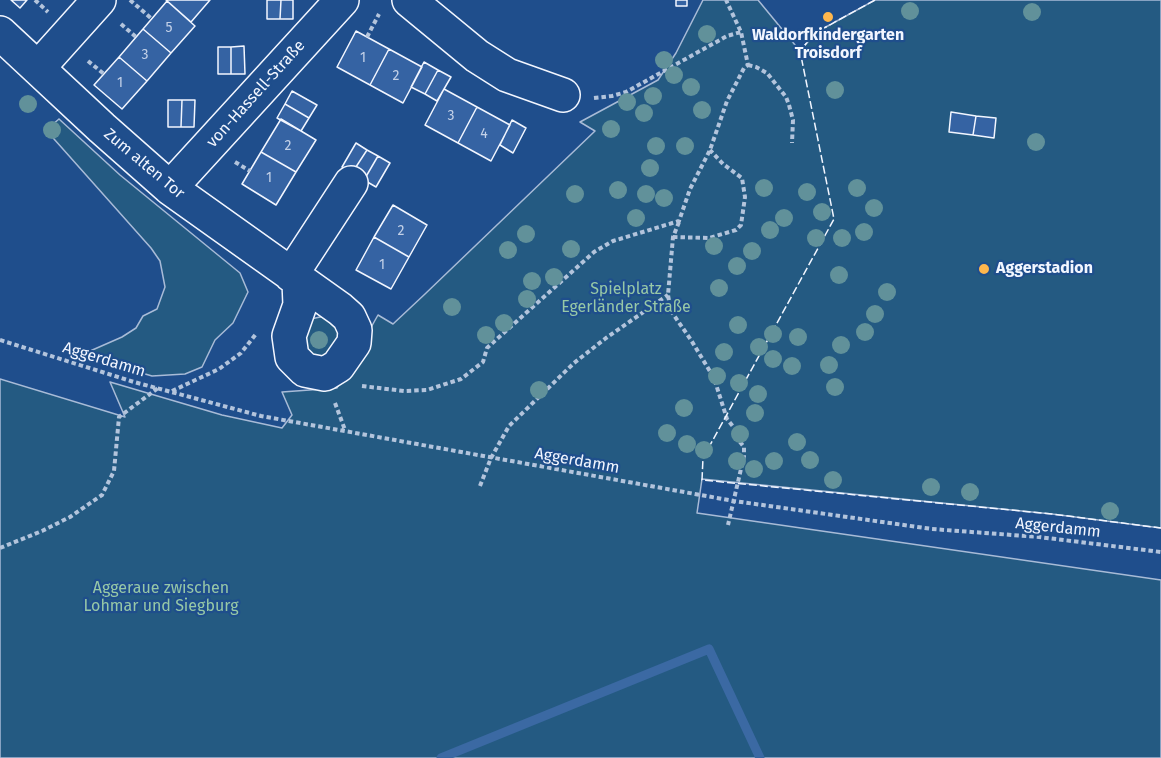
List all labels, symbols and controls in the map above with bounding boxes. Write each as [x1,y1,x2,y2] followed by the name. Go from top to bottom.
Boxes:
[821,10,835,24] marker: Waldorfkindergarten Troisdorf
[165,20,173,36] house number: 5
[752,26,904,64] place label: Waldorfkindergarten Troisdorf
[203,36,309,152] street label: von-Hassell-Straße
[142,47,148,63] house number: 3
[360,50,366,66] house number: 1
[393,68,399,84] house number: 2
[117,75,123,91] house number: 1
[448,108,454,124] house number: 3
[100,125,188,203] street label: Zum alten Tor
[480,126,488,142] house number: 4
[285,138,291,154] house number: 2
[266,170,272,186] house number: 1
[398,223,404,239] house number: 2
[379,257,385,273] house number: 1
[996,259,1093,279] place label: Aggerstadion
[977,262,991,276] marker: Aggerstadion
[561,280,691,318] park label: Spielplatz Egerländer Straße
[60,338,148,382] street label: Aggerdamm
[533,444,621,478] street label: Aggerdamm
[1014,514,1102,542] street label: Aggerdamm
[84,579,238,617] park label: Aggeraue zwischen Lohmar und Siegburg

